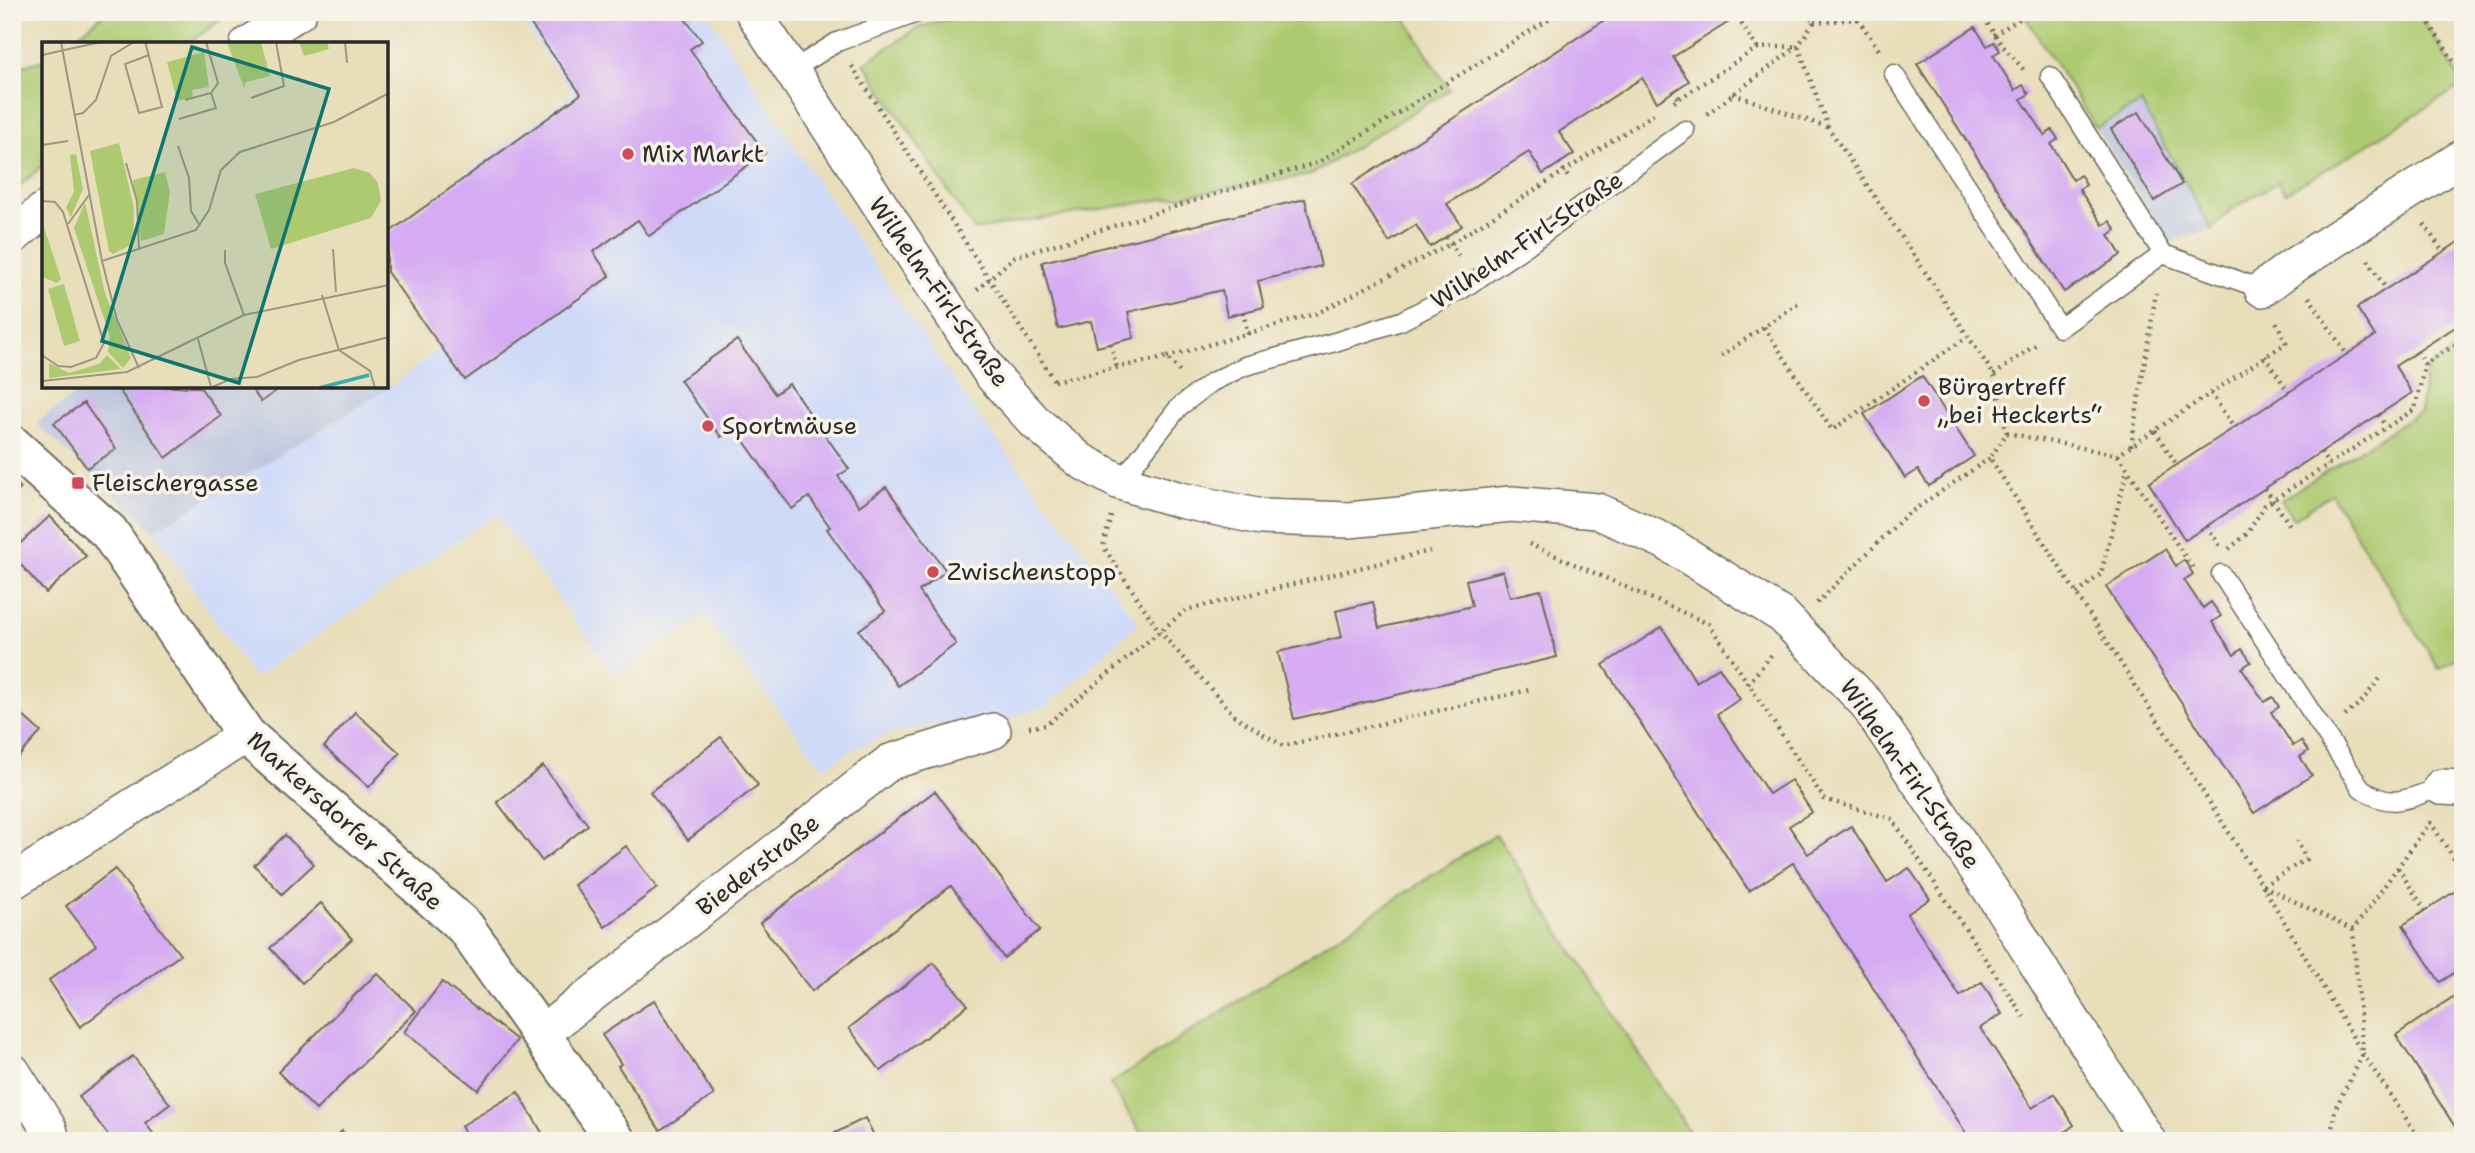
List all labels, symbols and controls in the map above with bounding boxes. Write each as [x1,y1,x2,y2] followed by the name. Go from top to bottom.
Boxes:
[42,42,388,388] inset map
[642,138,764,170] place label: Mix Markt
[620,146,636,162] marker: Mix Markt
[1425,164,1629,316] street label: Wilhelm-Firl-Straße
[861,191,1017,393] street label: Wilhelm-Firl-Straße
[1937,371,2102,431] place label: Bürgertreff „bei Heckerts“
[1916,393,1932,409] marker: Bürgertreff „bei Heckerts“
[722,410,857,442] place label: Sportmäuse
[700,418,716,434] marker: Sportmäuse
[92,467,259,499] place label: Fleischergasse
[70,475,86,491] marker: Fleischergasse
[947,556,1117,588] place label: Zwischenstopp
[925,564,941,580] marker: Zwischenstopp
[1832,673,1988,875] street label: Wilhelm-Firl-Straße
[240,724,450,918] street label: Markersdorfer Straße
[690,807,826,923] street label: Biederstraße

